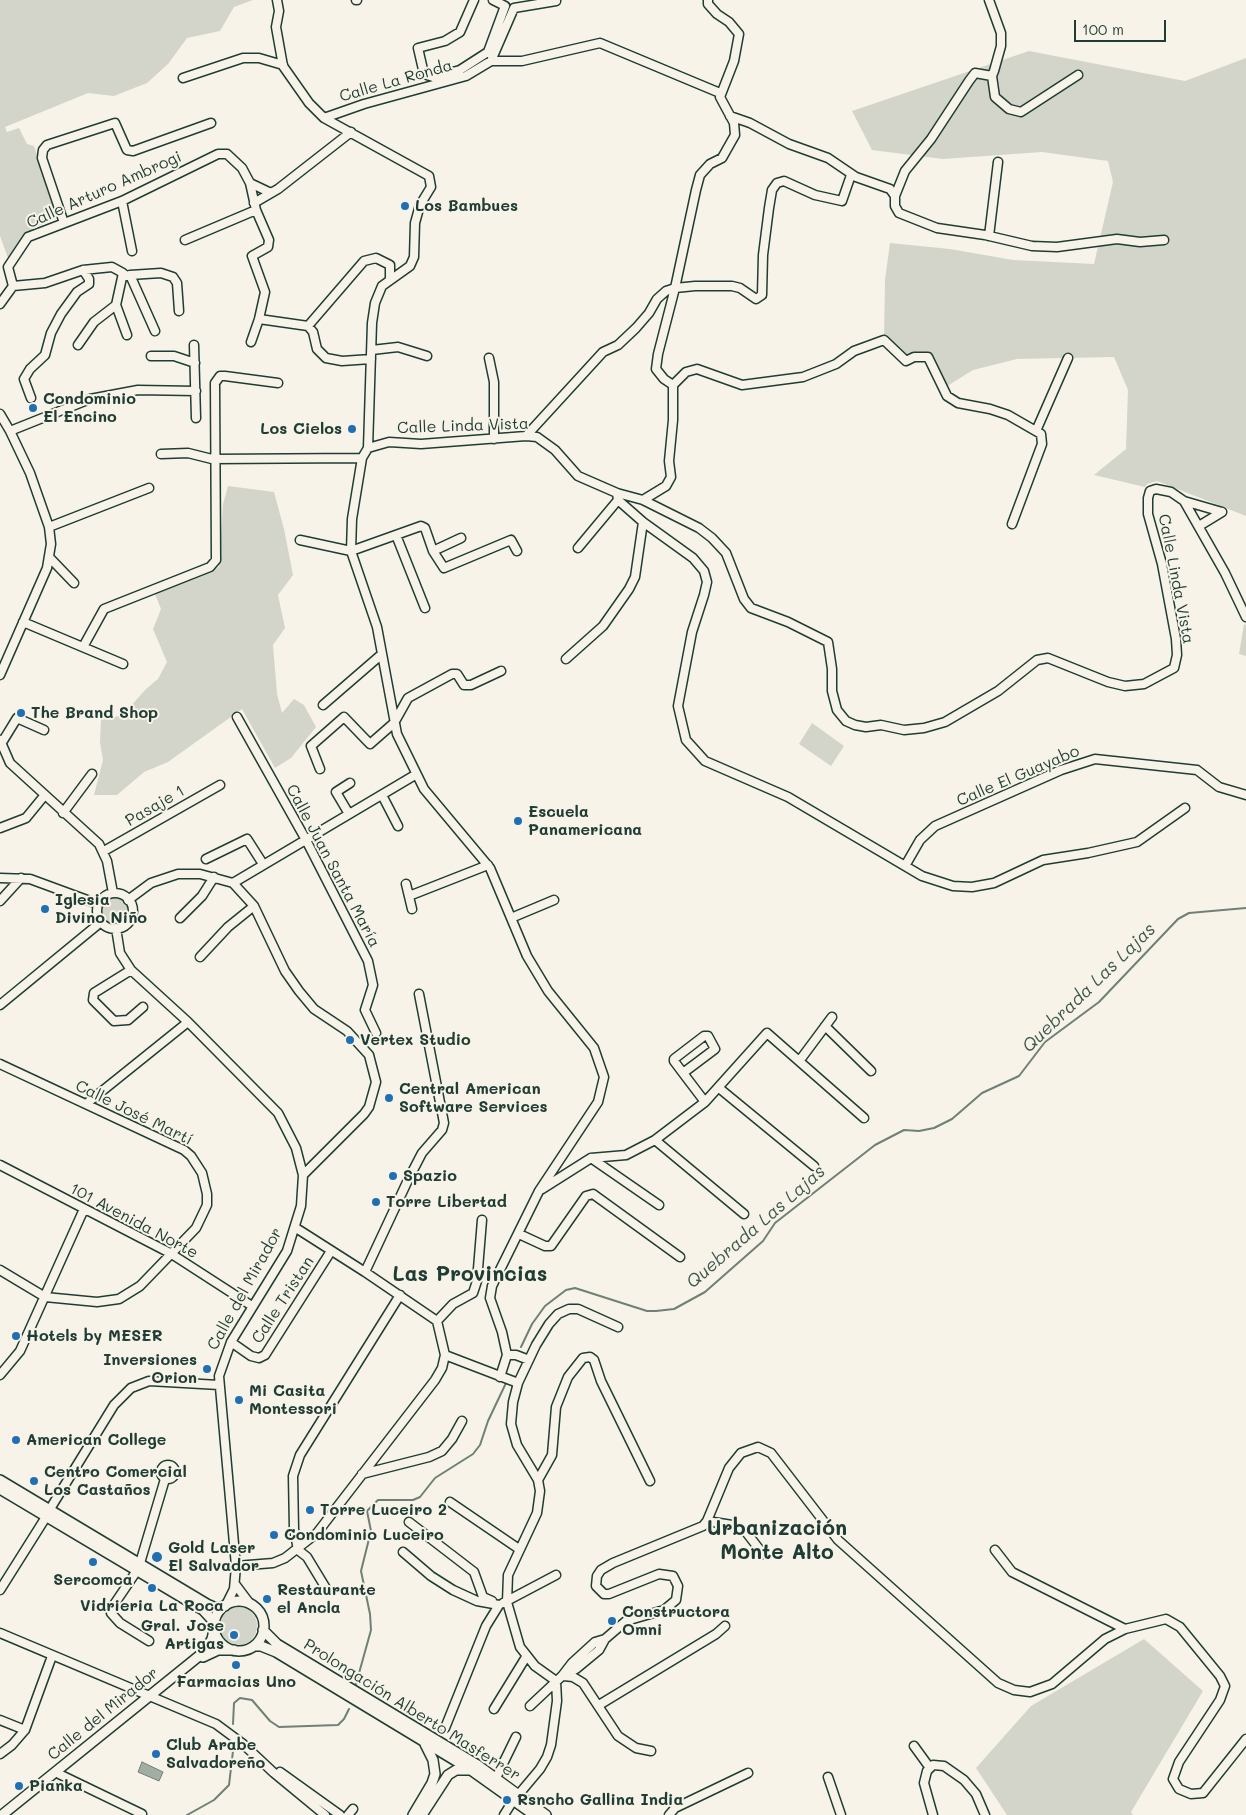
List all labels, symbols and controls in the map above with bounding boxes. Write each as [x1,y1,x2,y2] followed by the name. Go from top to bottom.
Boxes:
[1076,10,1168,42] scale bar
[1082,19,1124,39] text: 100 m
[337,56,455,106] street label: Calle La Ronda
[23,147,185,233] street label: Calle Arturo Ambrogi
[415,196,518,216] place label: Los Bambues
[399,200,411,212] marker: Los Bambues
[43,389,136,427] place label: Condominio El Encino
[27,402,39,414] marker: Condominio El Encino
[397,414,529,438] street label: Calle Linda Vista
[260,419,342,439] place label: Los Cielos
[346,423,358,435] marker: Los Cielos
[1154,512,1198,646] street label: Calle Linda Vista
[31,703,158,723] place label: The Brand Shop
[15,707,27,719] marker: The Brand Shop
[954,742,1082,810] street label: Calle El Guayabo
[122,781,188,831] street label: Pasaje 1
[282,781,384,951] street label: Calle Juan Santa María
[528,802,642,840] place label: Escuela Panamericana
[512,815,524,827] marker: Escuela Panamericana
[55,890,147,928] place label: Iglesia Divino Niño
[39,903,51,915] marker: Iglesia Divino Niño
[1018,919,1160,1057] water label: Quebrada Las Lajas
[360,1030,471,1050] place label: Vertex Studio
[344,1034,356,1046] marker: Vertex Studio
[72,1076,196,1150] street label: Calle José Martí
[399,1079,548,1117] place label: Central American Software Services
[383,1092,395,1104] marker: Central American Software Services
[682,1161,830,1293] water label: Quebrada Las Lajas
[403,1166,457,1186] place label: Spazio
[387,1170,399,1182] marker: Spazio
[67,1179,201,1263] street label: 101 Avenida Norte
[386,1192,507,1212] place label: Torre Libertad
[370,1196,382,1208] marker: Torre Libertad
[203,1224,287,1354] street label: Calle del Mirador
[248,1253,318,1347] street label: Calle Tristan
[393,1262,547,1288] district label: Las Provincias
[26,1326,162,1346] place label: Hotels by MESER
[10,1330,22,1342] marker: Hotels by MESER
[103,1350,197,1388] place label: Inversiones Orion
[201,1363,213,1375] marker: Inversiones Orion
[249,1381,337,1419] place label: Mi Casita Montessori
[233,1394,245,1406] marker: Mi Casita Montessori
[26,1430,166,1450] place label: American College
[10,1434,22,1446] marker: American College
[44,1462,187,1500] place label: Centro Comercial Los Castaños
[28,1475,40,1487] marker: Centro Comercial Los Castaños
[320,1500,447,1520] place label: Torre Luceiro 2
[304,1504,316,1516] marker: Torre Luceiro 2
[707,1516,847,1566] district label: Urbanización Monte Alto
[284,1525,444,1545] place label: Condominio Luceiro
[268,1529,280,1541] marker: Condominio Luceiro
[168,1538,259,1576] place label: Gold Laser El Salvador
[150,1550,164,1564] marker: Gold Laser El Salvador
[87,1556,99,1568] marker: Sercomca
[53,1570,133,1590] place label: Sercomca
[277,1580,376,1618] place label: Restaurante el Ancla
[146,1582,158,1594] marker: Vidrieria La Roca
[261,1593,273,1605] marker: Restaurante el Ancla
[80,1596,224,1616] place label: Vidrieria La Roca
[622,1602,730,1640] place label: Constructora Omni
[606,1615,618,1627] marker: Constructora Omni
[141,1616,224,1654] place label: Gral. Jose Artigas
[228,1629,240,1641] marker: Gral. Jose Artigas
[300,1635,524,1785] street label: Prolongación Alberto Masferrer
[230,1659,242,1671] marker: Farmacias Uno
[44,1663,162,1765] street label: Calle del Mirador
[176,1672,296,1692] place label: Farmacias Uno
[166,1735,265,1773] place label: Club Arabe Salvadoreño
[150,1748,162,1760] marker: Club Arabe Salvadoreño
[29,1776,83,1796] place label: Pianka
[13,1780,25,1792] marker: Pianka
[517,1790,683,1810] place label: Rsncho Gallina India
[501,1794,513,1806] marker: Rsncho Gallina India

